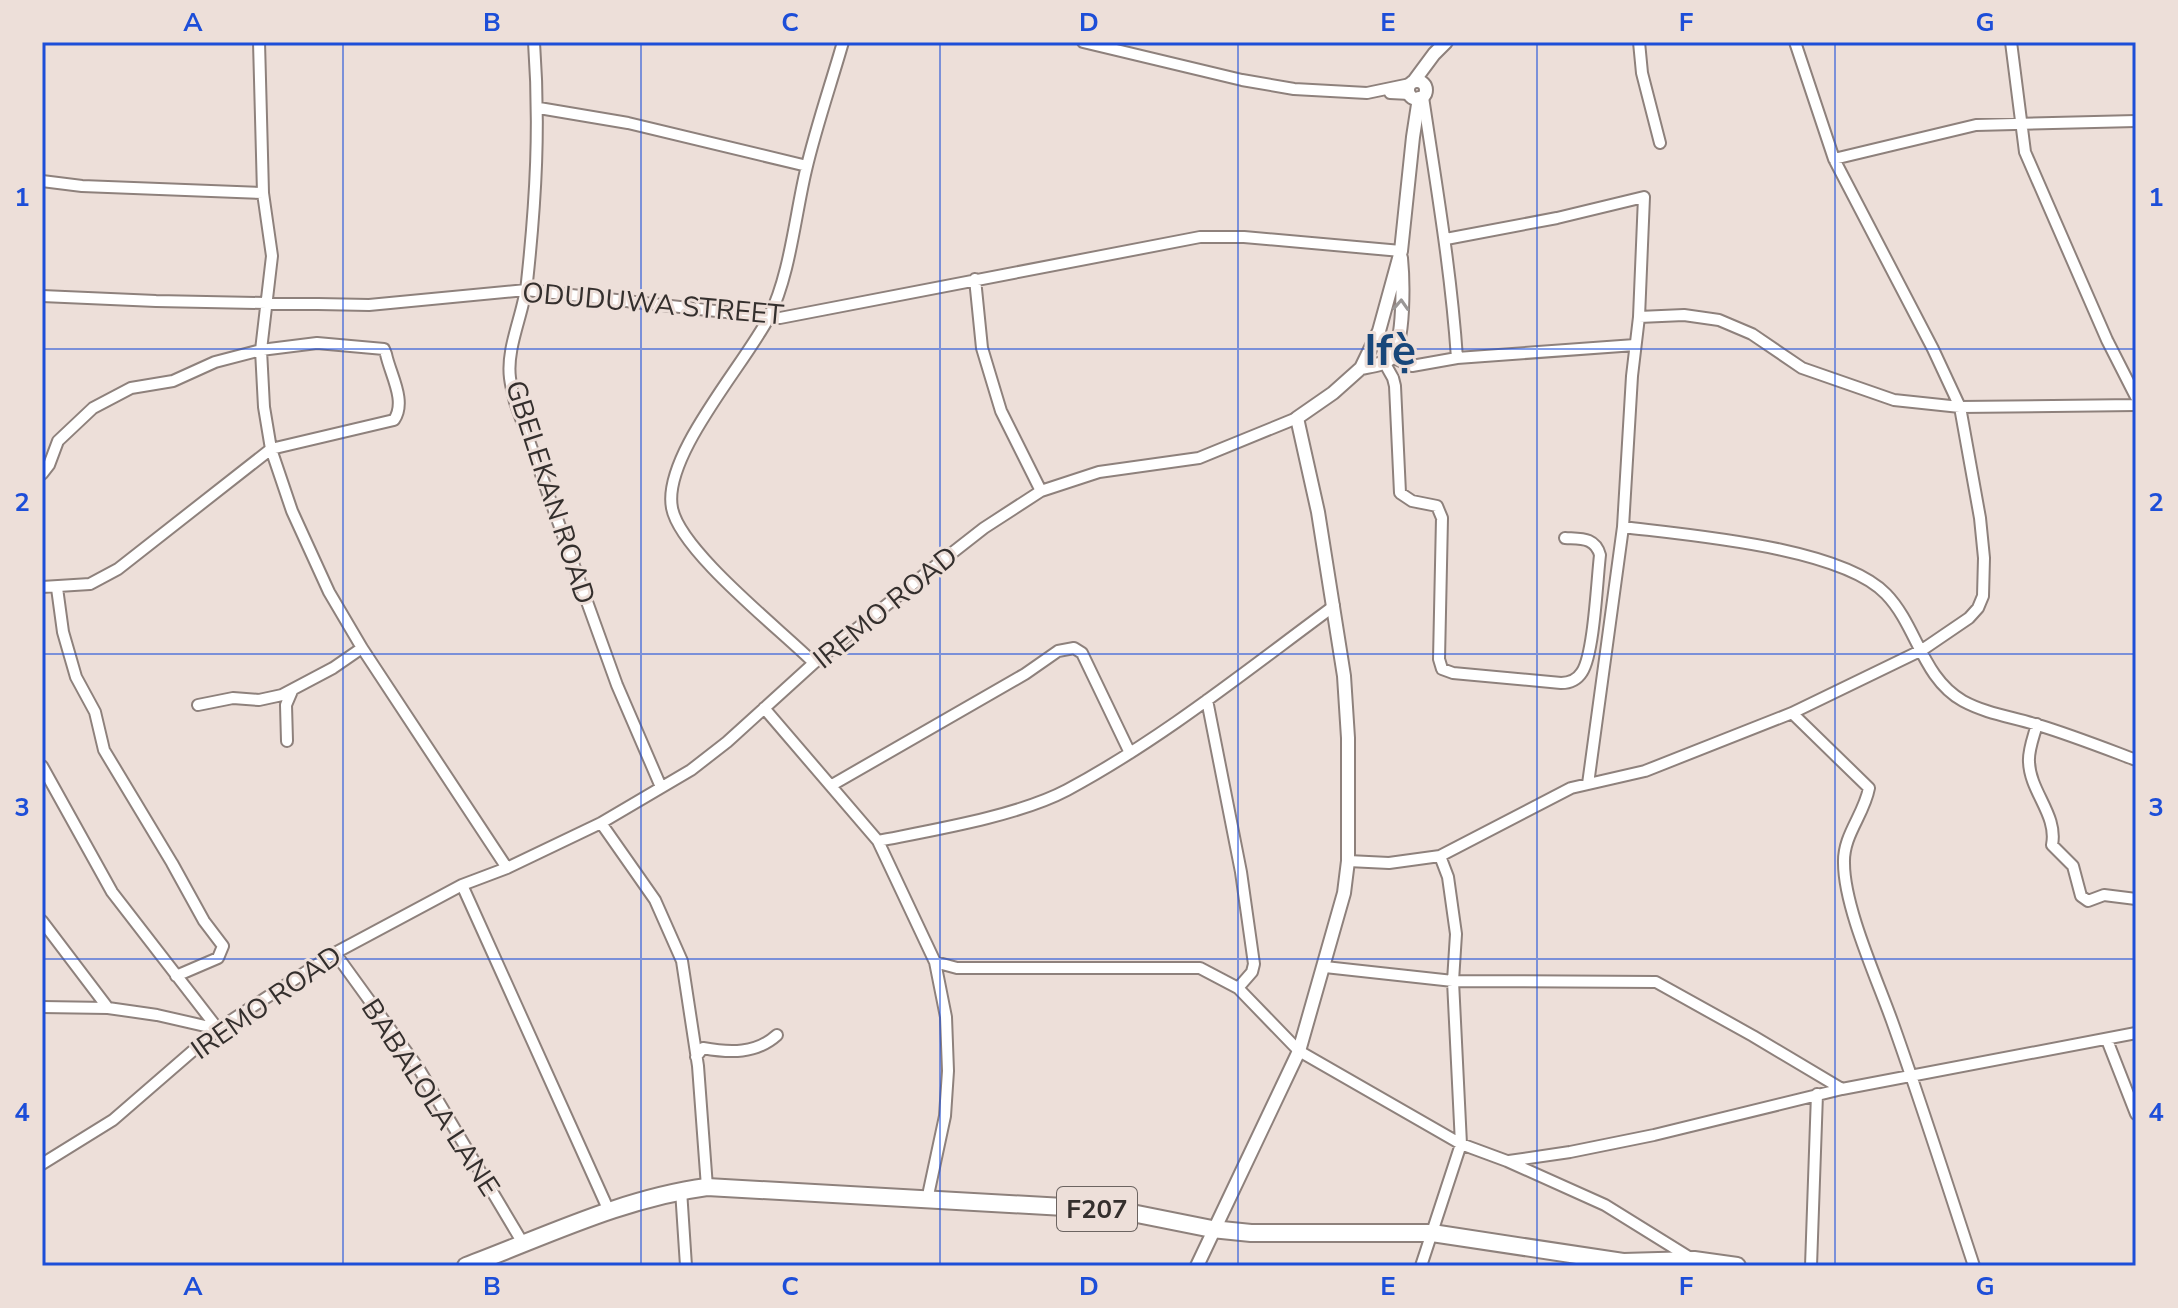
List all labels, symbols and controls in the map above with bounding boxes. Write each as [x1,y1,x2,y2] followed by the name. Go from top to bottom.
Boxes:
[183,5,203,40] text: A
[483,5,501,40] text: B
[781,5,799,40] text: C
[1079,5,1099,40] text: D
[1380,5,1396,40] text: E
[1679,5,1693,40] text: F
[1975,5,1995,40] text: G
[14,180,30,215] text: 1
[2148,180,2164,215] text: 1
[521,274,785,334] street label: ODUDUWA STREET
[1392,298,1409,311] one-way arrow
[1364,321,1416,381] district label: Ifẹ̀
[496,376,604,609] street label: GBELEKAN ROAD
[14,485,30,520] text: 2
[2148,485,2164,520] text: 2
[805,538,966,678] street label: IREMO ROAD
[14,790,30,825] text: 3
[2148,790,2164,825] text: 3
[184,937,349,1069] street label: IREMO ROAD
[352,991,508,1204] street label: BABALOLA LANE
[14,1095,30,1130] text: 4
[2148,1095,2164,1130] text: 4
[1057,1187,1137,1231] road number: F207
[183,1269,203,1304] text: A
[483,1269,501,1304] text: B
[781,1269,799,1304] text: C
[1079,1269,1099,1304] text: D
[1380,1269,1396,1304] text: E
[1679,1269,1693,1304] text: F
[1975,1269,1995,1304] text: G

